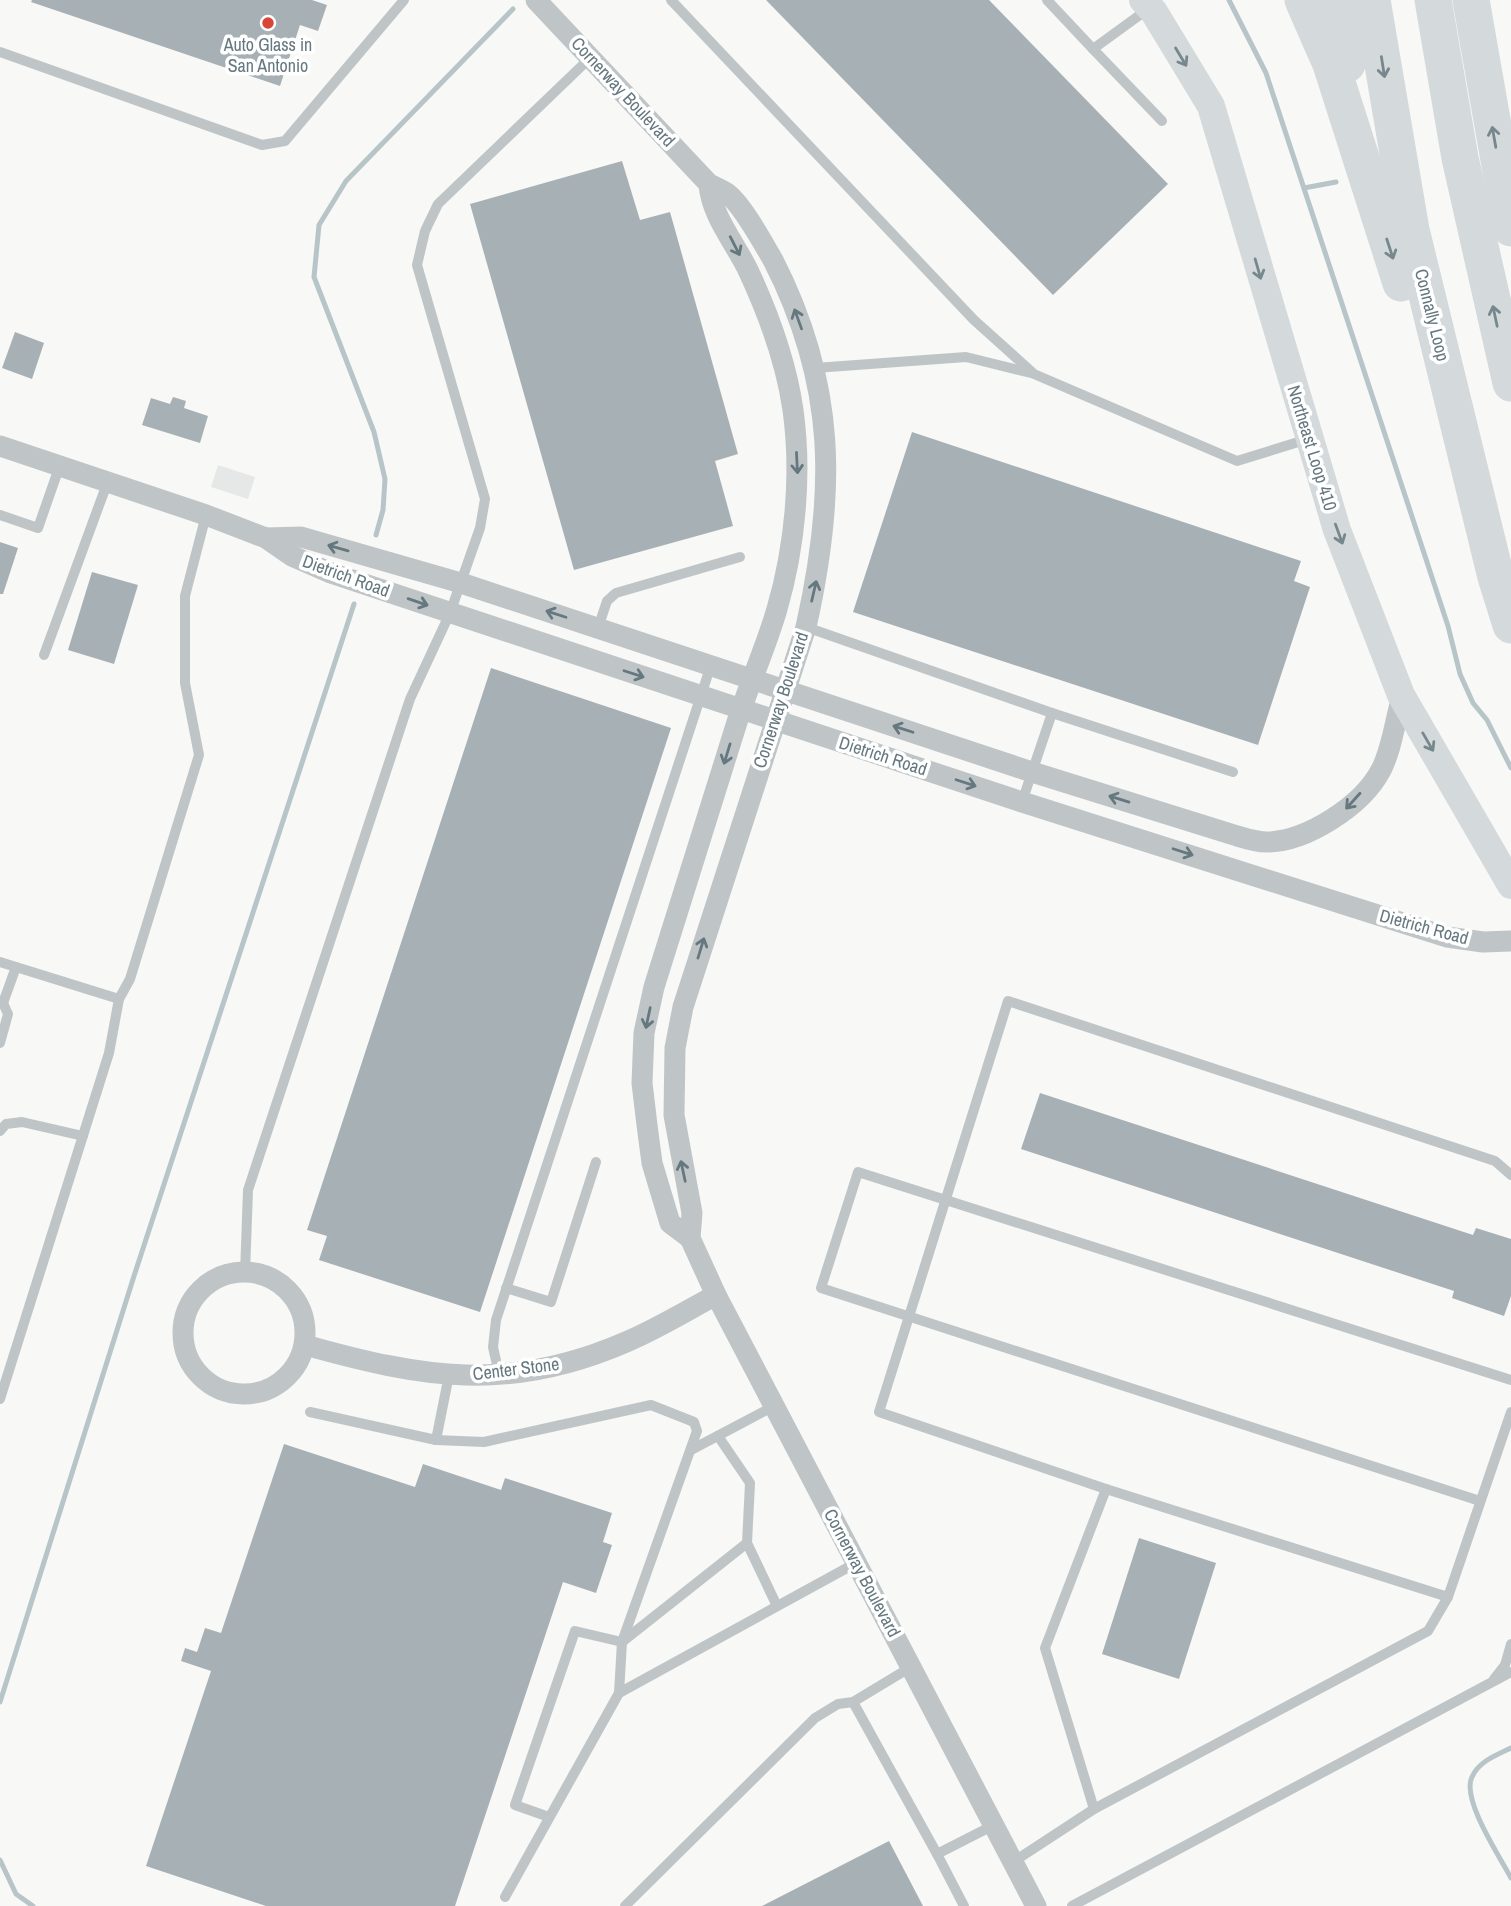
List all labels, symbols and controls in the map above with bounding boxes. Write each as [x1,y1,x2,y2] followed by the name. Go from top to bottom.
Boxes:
[260,15,276,31] marker: Auto Glass in San Antonio
[566,31,681,152] street label: Cornerway Boulevard
[223,32,312,78] place label: Auto Glass in San Antonio
[1174,46,1188,66] one-way arrow
[1377,55,1390,78] one-way arrow
[1487,126,1500,149] one-way arrow
[729,235,743,256] one-way arrow
[1385,237,1398,259] one-way arrow
[1253,258,1266,280] one-way arrow
[1409,266,1456,364] street label: Connally Loop
[1488,305,1502,328] one-way arrow
[791,309,804,331] one-way arrow
[1282,382,1343,514] street label: Northeast Loop 410
[790,451,803,474] one-way arrow
[1334,522,1346,544] one-way arrow
[328,540,350,553] one-way arrow
[299,548,393,603] street label: Dietrich Road
[808,580,821,603] one-way arrow
[407,596,429,609] one-way arrow
[545,607,567,620] one-way arrow
[747,628,814,771] street label: Cornerway Boulevard
[622,669,644,681] one-way arrow
[892,722,914,734] one-way arrow
[836,730,930,781] street label: Dietrich Road
[1421,732,1435,752] one-way arrow
[720,742,733,764] one-way arrow
[955,778,977,791] one-way arrow
[1108,792,1130,805] one-way arrow
[1345,792,1361,810] one-way arrow
[1172,847,1194,860] one-way arrow
[1377,903,1471,950] street label: Dietrich Road
[696,937,709,959] one-way arrow
[640,1006,654,1029] one-way arrow
[676,1160,690,1183] one-way arrow
[471,1351,561,1386] street label: Center Stone
[818,1504,907,1641] street label: Cornerway Boulevard

